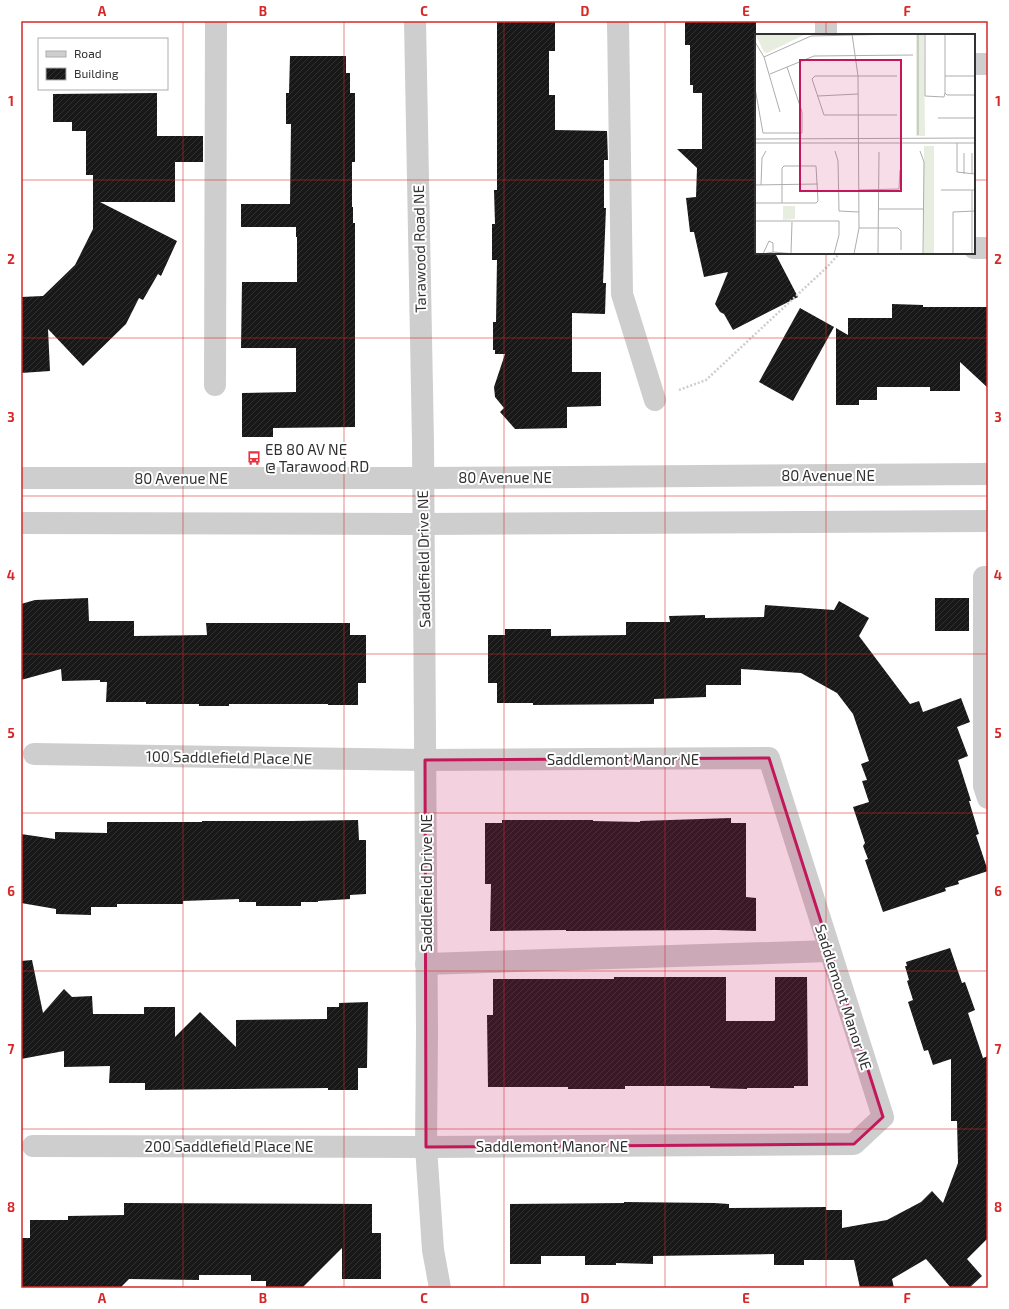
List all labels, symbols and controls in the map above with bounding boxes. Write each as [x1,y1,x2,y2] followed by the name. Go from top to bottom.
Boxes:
[98,3,107,19] text: A
[259,3,267,19] text: B
[420,3,428,19] text: C
[581,3,590,19] text: D
[742,3,750,19] text: E
[903,3,911,19] text: F
[755,34,975,254] inset map
[38,38,168,90] legend
[74,46,102,60] text: Road
[74,66,119,80] text: Building
[8,93,14,109] text: 1
[995,93,1001,109] text: 1
[409,185,429,313] street label: Tarawood Road NE
[7,251,15,267] text: 2
[994,251,1002,267] text: 2
[7,409,15,425] text: 3
[994,409,1002,425] text: 3
[265,440,369,475] place label: EB 80 AV NE @ Tarawood RD
[246,450,262,466] bus stop icon: EB 80 AV NE @ Tarawood RD
[781,466,875,484] street label: 80 Avenue NE
[458,468,552,486] street label: 80 Avenue NE
[134,469,228,487] street label: 80 Avenue NE
[413,490,433,628] street label: Saddlefield Drive NE
[7,567,15,583] text: 4
[994,567,1002,583] text: 4
[7,725,15,741] text: 5
[994,725,1002,741] text: 5
[146,747,312,767] street label: 100 Saddlefield Place NE
[547,750,699,768] street label: Saddlemont Manor NE
[417,814,435,952] street label: Saddlefield Drive NE
[7,883,15,899] text: 6
[994,883,1002,899] text: 6
[812,922,876,1072] street label: Saddlemont Manor NE
[8,1041,15,1057] text: 7
[995,1041,1002,1057] text: 7
[145,1137,313,1155] street label: 200 Saddlefield Place NE
[476,1137,628,1155] street label: Saddlemont Manor NE
[7,1199,15,1215] text: 8
[994,1199,1002,1215] text: 8
[98,1290,107,1306] text: A
[259,1290,267,1306] text: B
[420,1290,428,1306] text: C
[581,1290,590,1306] text: D
[742,1290,750,1306] text: E
[903,1290,911,1306] text: F

